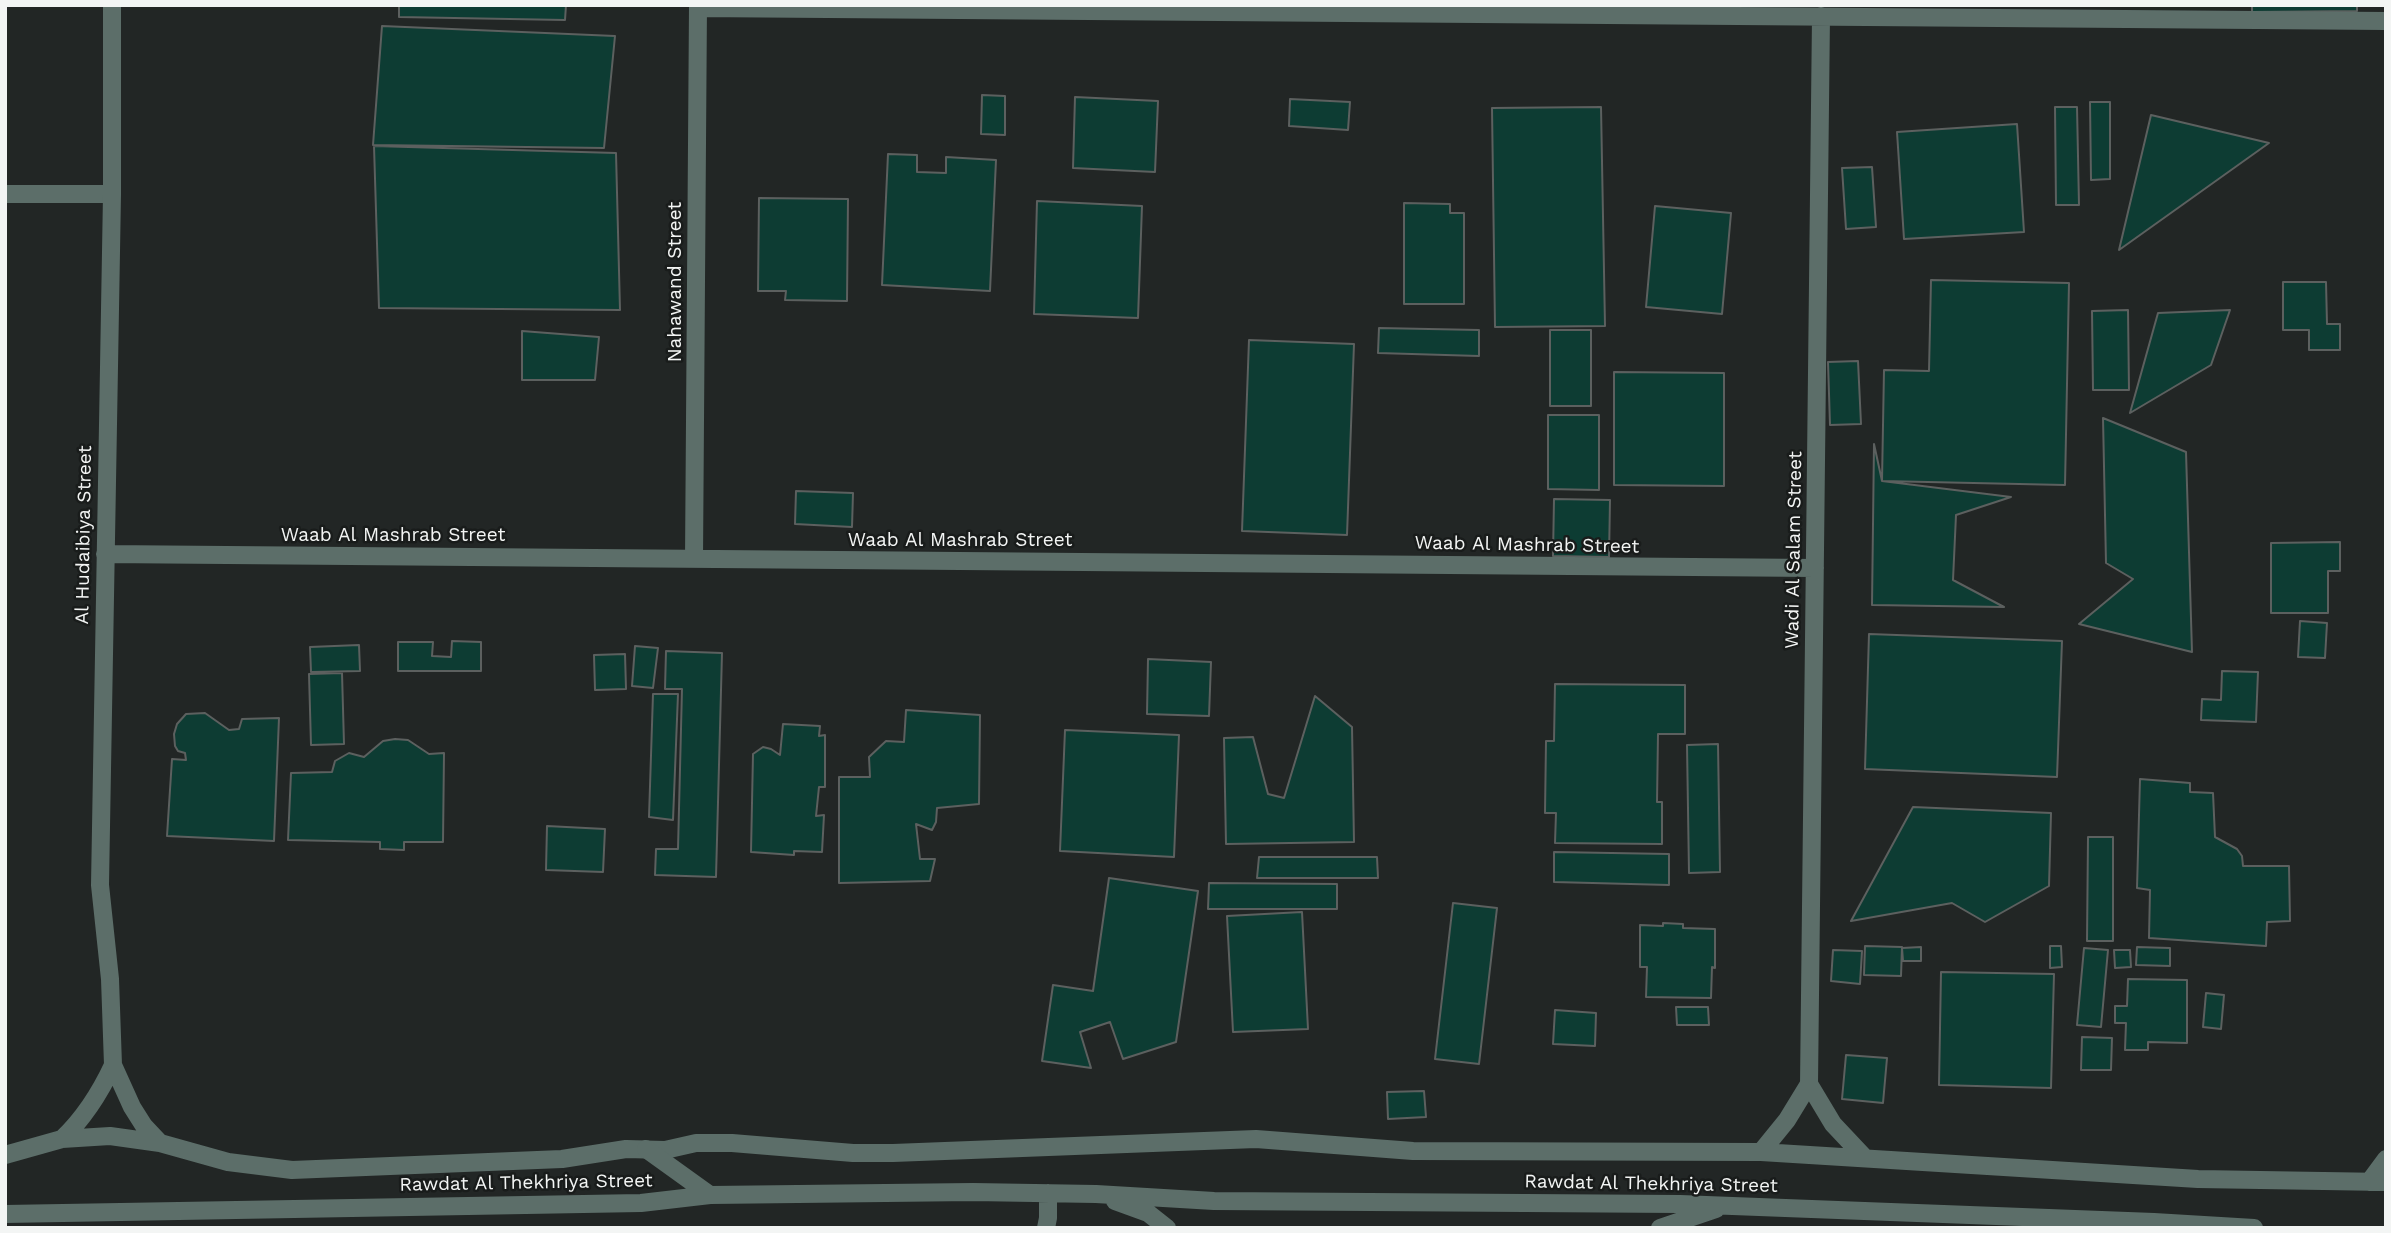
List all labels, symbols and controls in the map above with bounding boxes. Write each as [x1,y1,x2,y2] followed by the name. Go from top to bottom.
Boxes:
[664,202,686,362] street label: Nahawand Street
[71,445,97,625] street label: Al Hudaibiya Street
[1781,451,1807,649] street label: Wadi Al Salam Street
[281,524,505,546] street label: Waab Al Mashrab Street
[848,529,1072,551] street label: Waab Al Mashrab Street
[1414,532,1640,558] street label: Waab Al Mashrab Street
[399,1169,653,1197] street label: Rawdat Al Thekhriya Street
[1524,1170,1778,1198] street label: Rawdat Al Thekhriya Street

